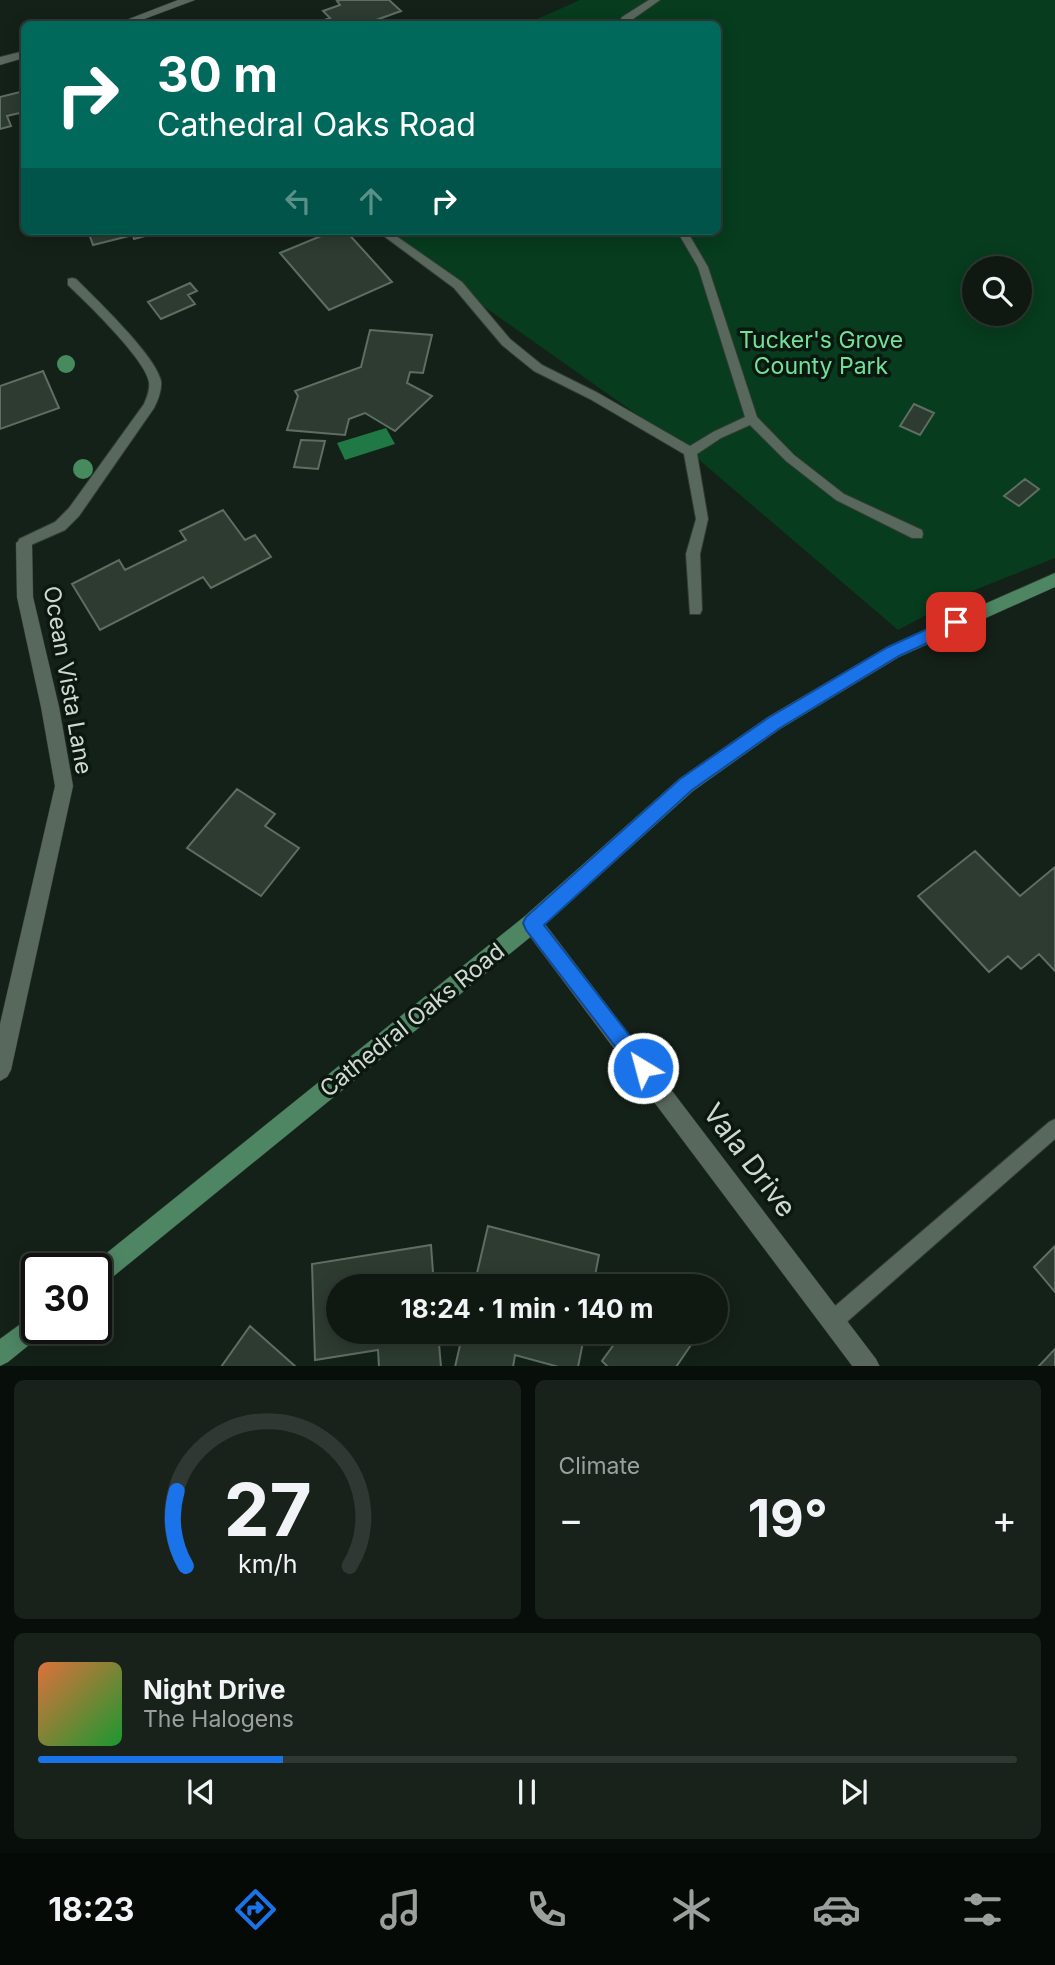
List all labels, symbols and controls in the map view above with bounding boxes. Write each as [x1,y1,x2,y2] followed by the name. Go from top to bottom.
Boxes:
[157,45,278,104] text: 30 m
[42,49,133,140] icon: right
[157,105,476,144] text: Cathedral Oaks Road
[279,182,317,220] icon: left
[352,182,390,220] icon: ahead
[425,182,463,220] icon: right
[962,256,1032,326] map controls
[962,256,1032,326] button: search
[739,326,903,380] park label: Tucker's Grove County Park
[38,584,98,776] street label: Ocean Vista Lane
[926,592,986,652] pin
[937,603,975,641] icon: arrive
[314,937,510,1103] street label: Cathedral Oaks Road
[606,1031,680,1105] position arrow
[696,1096,804,1224] street label: Vala Drive
[21,1253,112,1344] speed limit sign: 30
[401,1293,653,1324] text: 18:24 · 1 min · 140 m
[559,1452,640,1480] text: Climate
[223,1465,311,1554] text: 27
[748,1487,828,1550] text: 19°
[559,1496,584,1542] text: −
[992,1496,1017,1542] text: +
[238,1548,297,1578] text: km/h
[143,1674,285,1705] text: Night Drive
[143,1705,294,1733] text: The Halogens
[182,1773,220,1811] icon: previous
[508,1773,546,1811] icon: pause
[835,1773,873,1811] icon: next
[231,1885,280,1934] icon: directions
[376,1885,425,1934] icon: music
[522,1885,571,1934] icon: phone
[667,1885,716,1934] icon: climate
[812,1885,861,1934] icon: car
[958,1885,1007,1934] icon: filters
[48,1890,134,1929] text: 18:23

